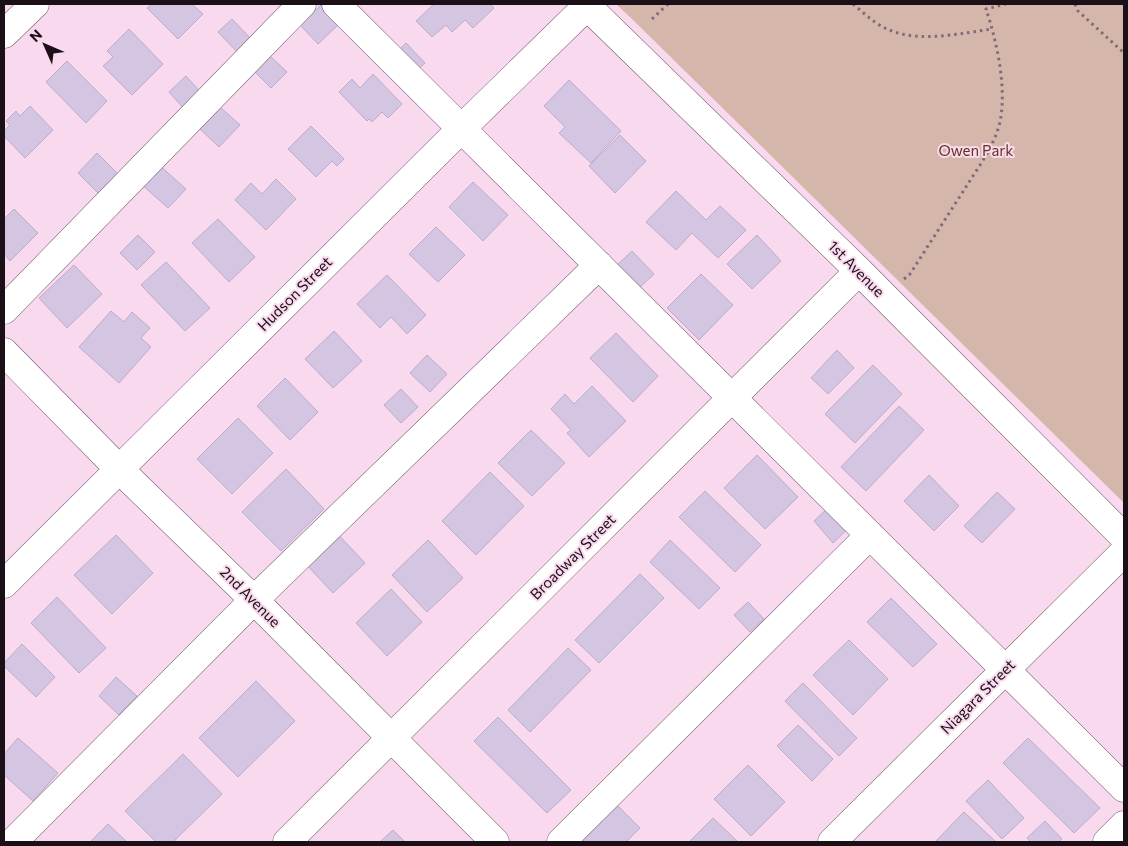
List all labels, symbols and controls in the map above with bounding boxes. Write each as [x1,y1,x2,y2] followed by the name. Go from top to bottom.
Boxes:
[20,20,70,70] north arrow
[26,26,45,45] text: N
[939,141,1013,159] park label: Owen Park
[825,236,889,300] street label: 1st Avenue
[253,252,335,334] street label: Hudson Street
[526,510,619,603] street label: Broadway Street
[217,562,285,630] street label: 2nd Avenue
[936,655,1018,737] street label: Niagara Street

